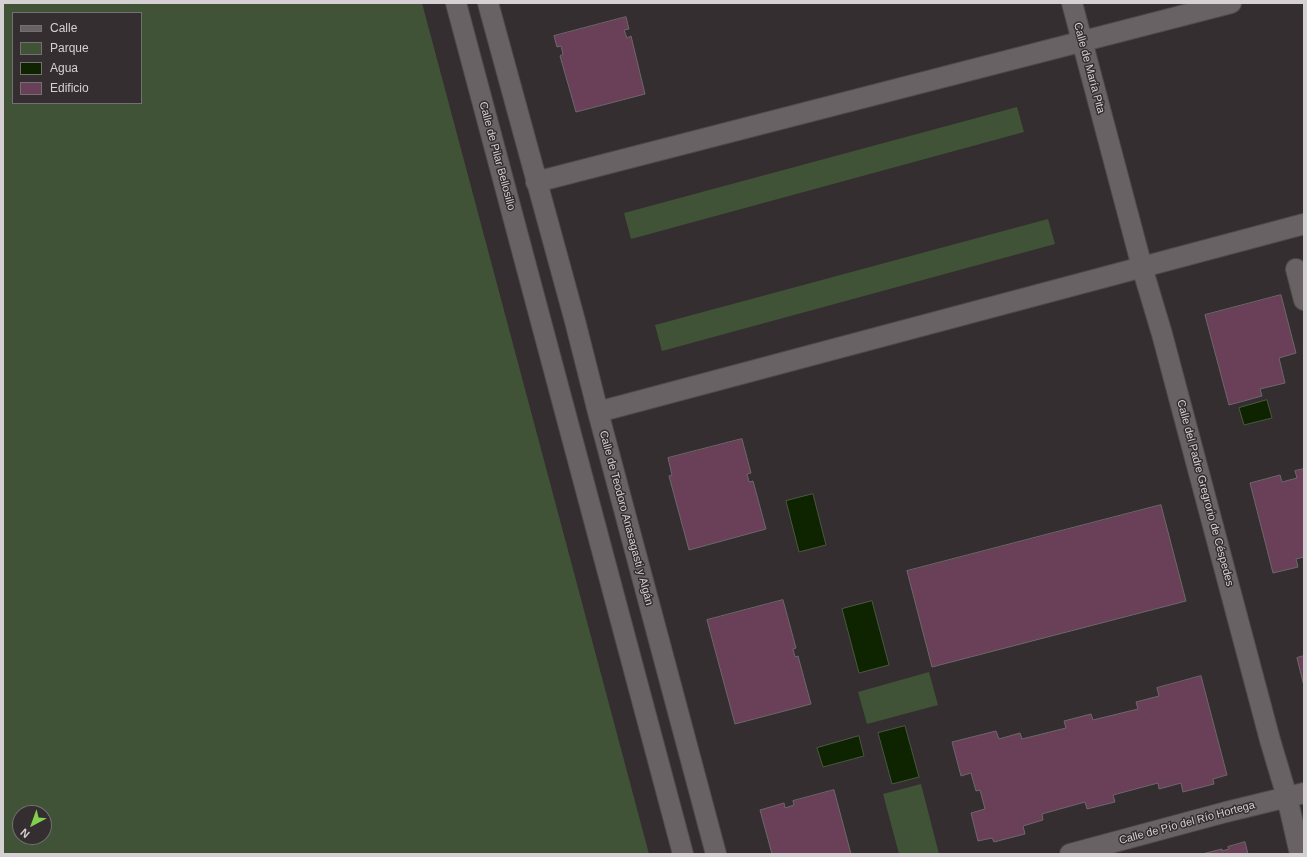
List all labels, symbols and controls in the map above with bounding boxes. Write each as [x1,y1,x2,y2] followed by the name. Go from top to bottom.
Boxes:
[12,12,142,104] legend
[50,21,77,35] text: Calle
[1071,21,1107,115] street label: Calle de María Pita
[50,41,89,55] text: Parque
[50,61,78,75] text: Agua
[50,81,89,95] text: Edificio
[476,100,518,212] street label: Calle de Pilar Bellosillo
[1174,398,1236,588] street label: Calle del Padre Gregrorio de Céspedes
[596,429,656,607] street label: Calle de Teodoro Anasagasti y Algán
[1118,799,1256,847] street label: Calle de Pío del Río Hortega
[12,805,52,845] north arrow
[18,826,32,840] text: N

